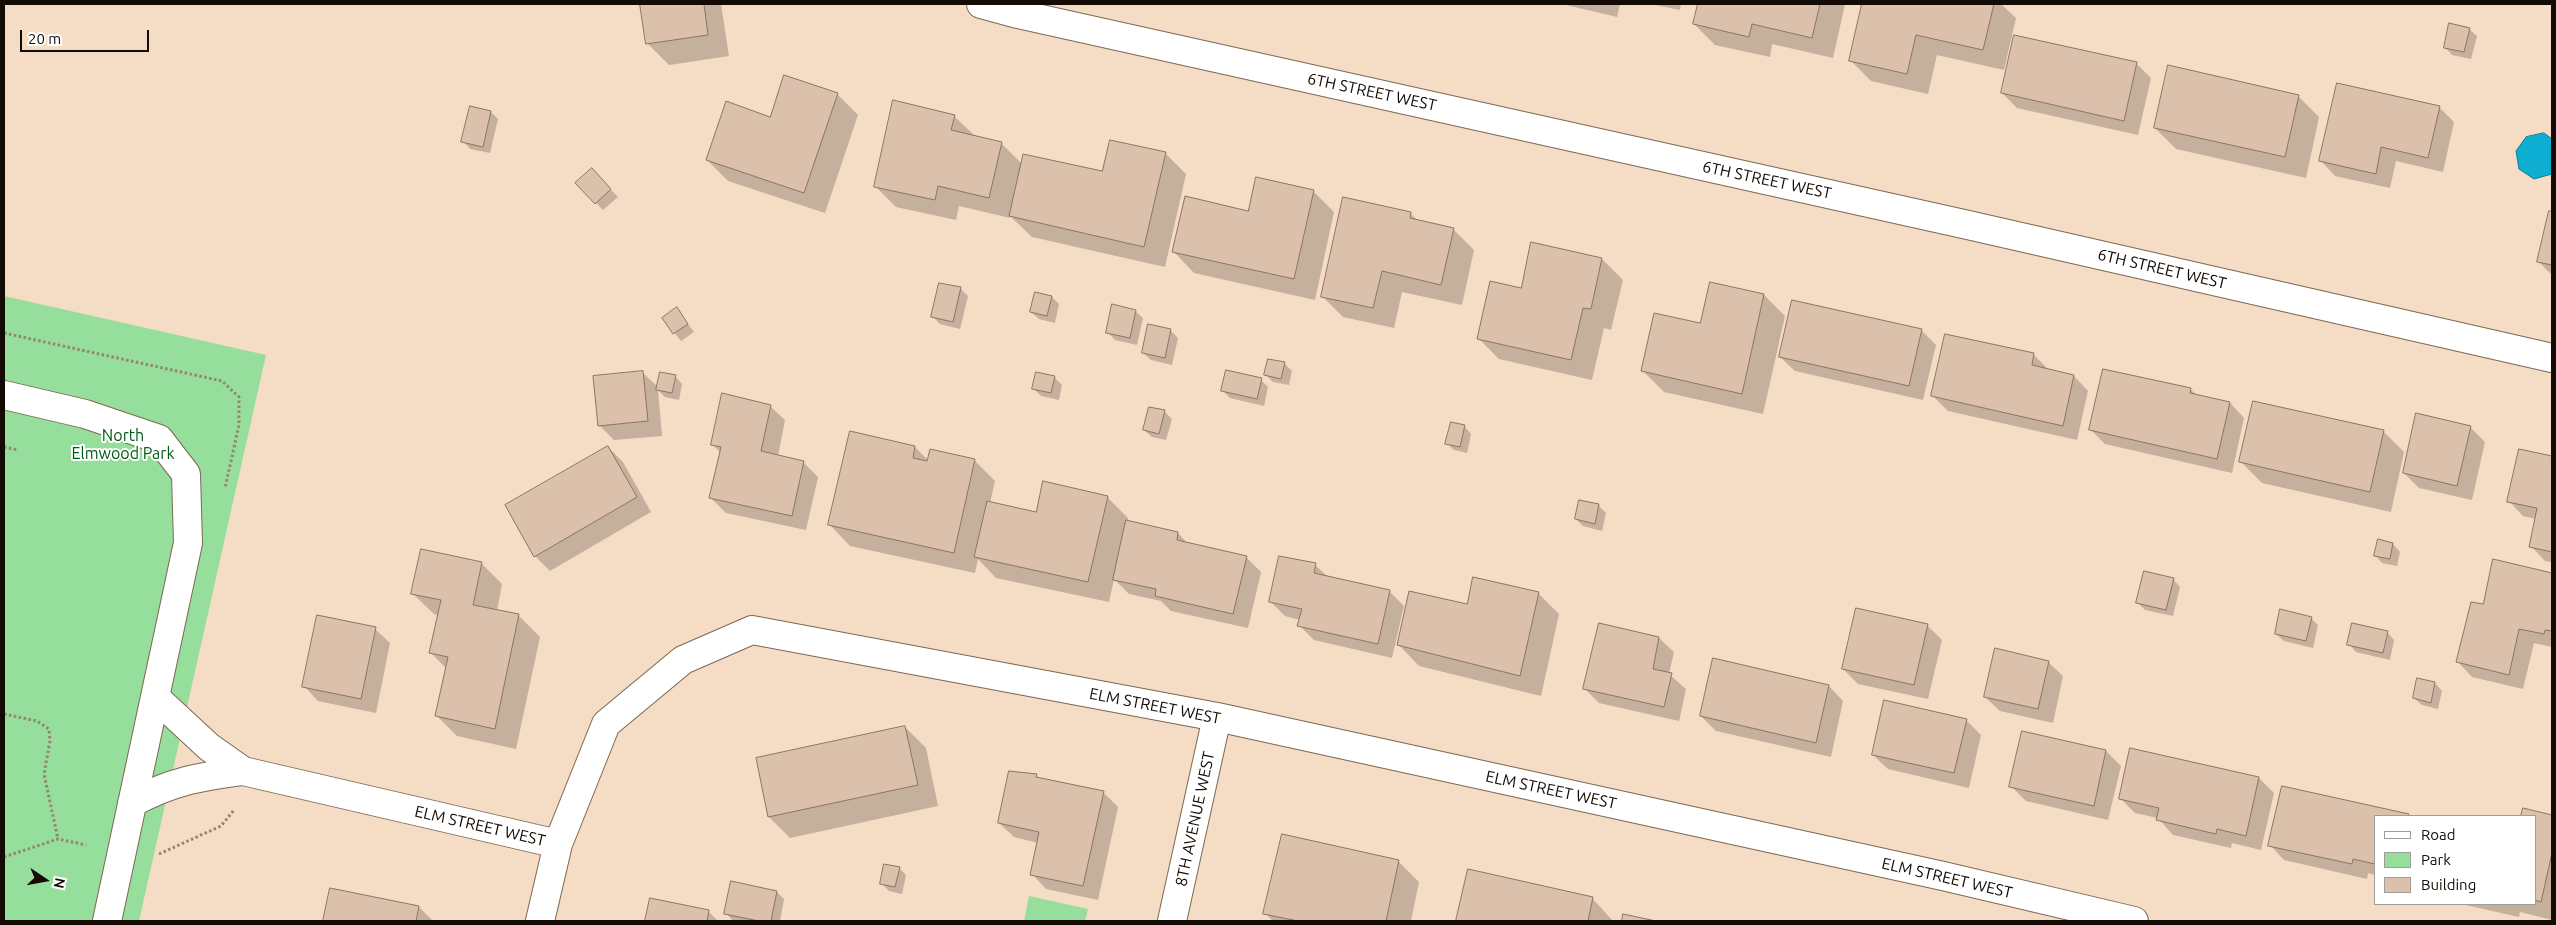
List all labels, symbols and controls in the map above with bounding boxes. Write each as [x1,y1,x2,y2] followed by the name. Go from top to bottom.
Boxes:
[22,20,151,52] scale bar
[28,30,61,47] text: 20 m
[1306,69,1438,115] street label: 6TH STREET WEST
[1701,157,1833,203] street label: 6TH STREET WEST
[2096,245,2228,293] street label: 6TH STREET WEST
[72,426,174,464] park label: North Elmwood Park
[1088,684,1222,728] street label: ELM STREET WEST
[1171,750,1219,888] street label: 8TH AVENUE WEST
[1484,767,1618,813] street label: ELM STREET WEST
[413,802,547,850] street label: ELM STREET WEST
[2374,815,2536,905] legend
[2421,826,2456,843] text: Road
[2421,851,2451,868] text: Park
[1880,854,2014,902] street label: ELM STREET WEST
[20,855,70,905] north arrow
[51,876,69,890] text: N
[2421,876,2476,893] text: Building

